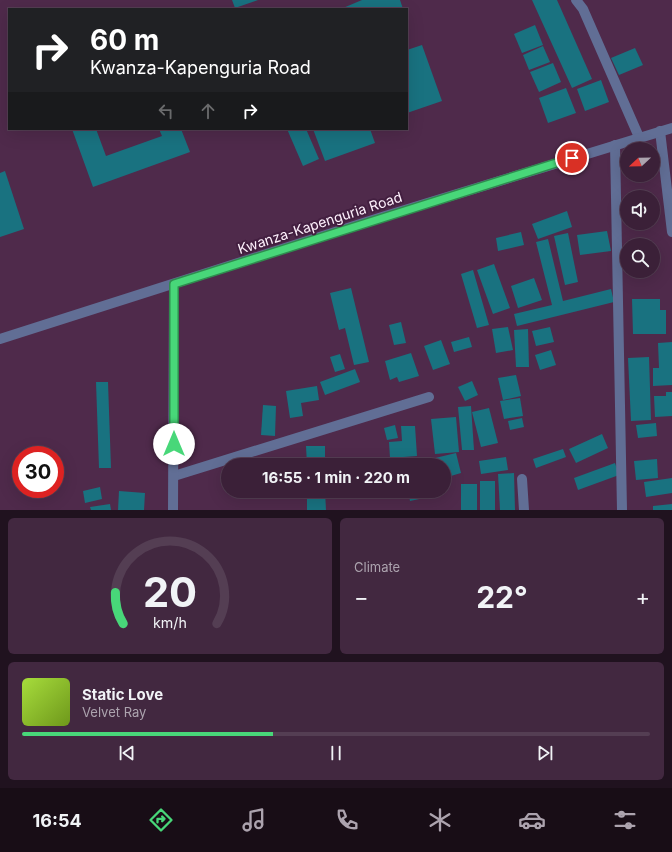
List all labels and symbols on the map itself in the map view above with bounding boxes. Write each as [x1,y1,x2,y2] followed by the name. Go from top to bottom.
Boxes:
[555,141,589,175] pin
[620,142,660,182] north arrow
[236,188,404,257] street label: Kwanza-Kapenguria Road
[153,423,195,465] position arrow
[12,446,64,498] speed limit sign: 30

